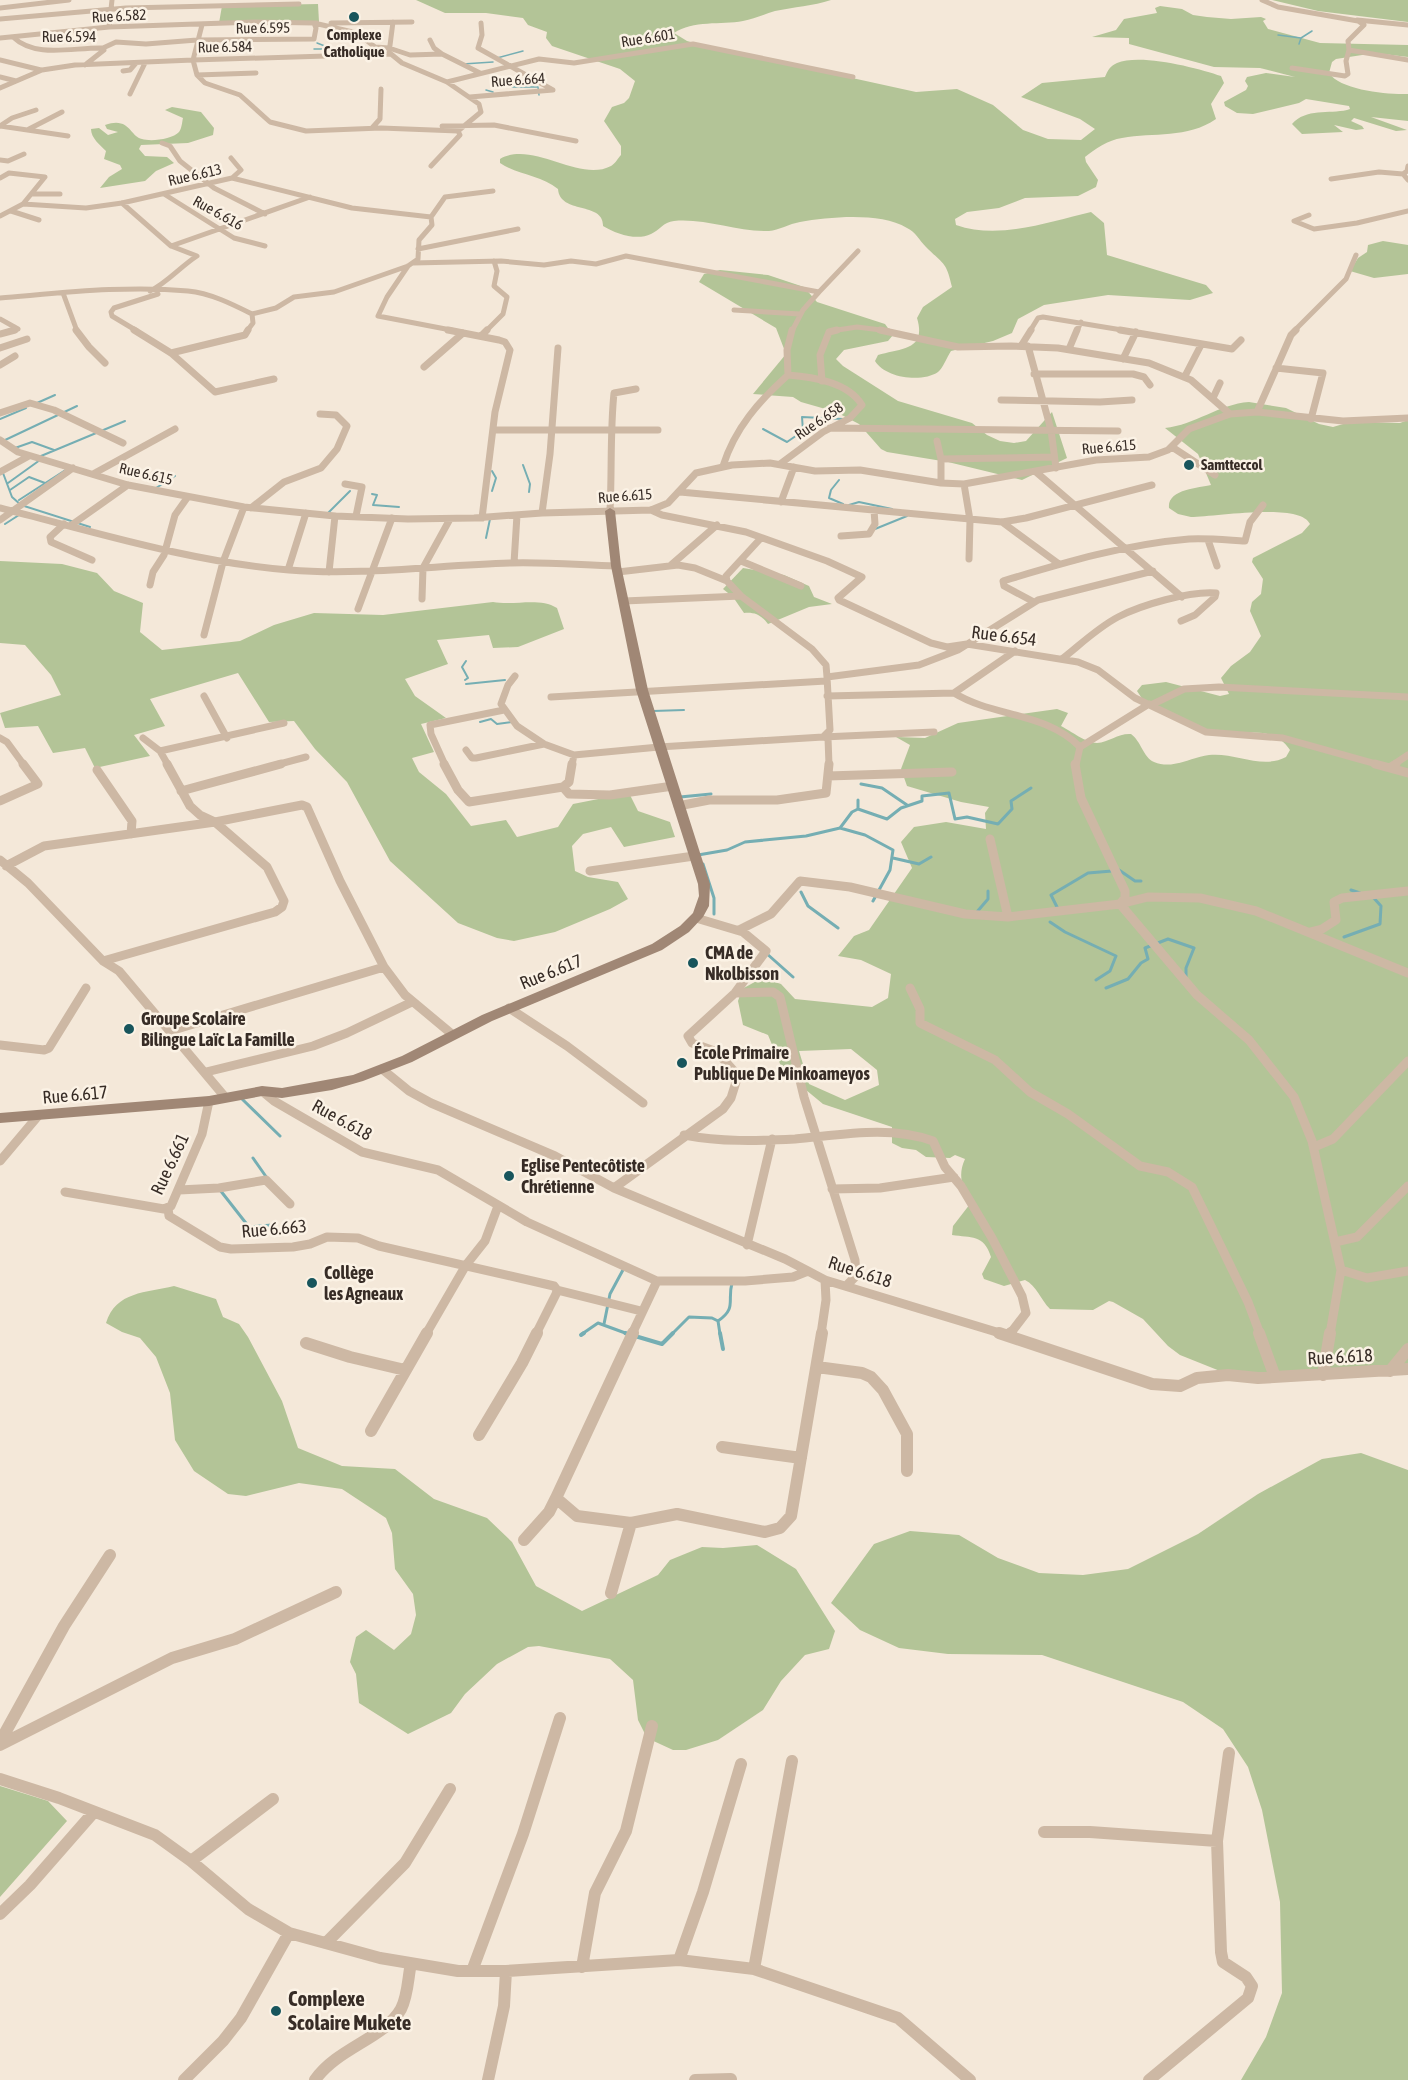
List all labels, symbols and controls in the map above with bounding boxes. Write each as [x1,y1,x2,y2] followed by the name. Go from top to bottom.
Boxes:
[91,6,147,25] street label: Rue 6.582
[347,10,361,24] marker: Complexe Catholique
[236,19,290,36] street label: Rue 6.595
[620,25,676,50] street label: Rue 6.601
[324,26,385,60] place label: Complexe Catholique
[42,28,96,45] street label: Rue 6.594
[198,38,252,55] street label: Rue 6.584
[490,69,546,90] street label: Rue 6.664
[166,160,223,189] street label: Rue 6.613
[190,192,246,233] street label: Rue 6.616
[791,398,846,443] street label: Rue 6.658
[1081,436,1137,457] street label: Rue 6.615
[1201,456,1263,473] place label: Samtteccol
[1182,458,1196,472] marker: Samtteccol
[118,459,175,488] street label: Rue 6.615
[597,485,653,506] street label: Rue 6.615
[970,621,1038,650] street label: Rue 6.654
[705,942,779,984] place label: CMA de Nkolbisson
[517,950,585,994] street label: Rue 6.617
[686,956,700,970] marker: CMA de Nkolbisson
[141,1008,295,1050] place label: Groupe Scolaire Bilingue Laïc La Famille
[122,1022,136,1036] marker: Groupe Scolaire Bilingue Laïc La Famille
[694,1042,871,1084] place label: École Primaire Publique De Minkoameyos
[675,1056,689,1070] marker: École Primaire Publique De Minkoameyos
[41,1081,108,1108] street label: Rue 6.617
[309,1095,376,1145] street label: Rue 6.618
[146,1130,193,1198] street label: Rue 6.661
[521,1155,645,1197] place label: Eglise Pentecôtiste Chrétienne
[502,1169,516,1183] marker: Eglise Pentecôtiste Chrétienne
[240,1215,307,1242] street label: Rue 6.663
[826,1251,894,1292] street label: Rue 6.618
[324,1262,404,1304] place label: Collège les Agneaux
[305,1276,319,1290] marker: Collège les Agneaux
[1307,1344,1373,1369] street label: Rue 6.618
[288,1986,411,2034] place label: Complexe Scolaire Mukete
[269,2004,283,2018] marker: Complexe Scolaire Mukete

